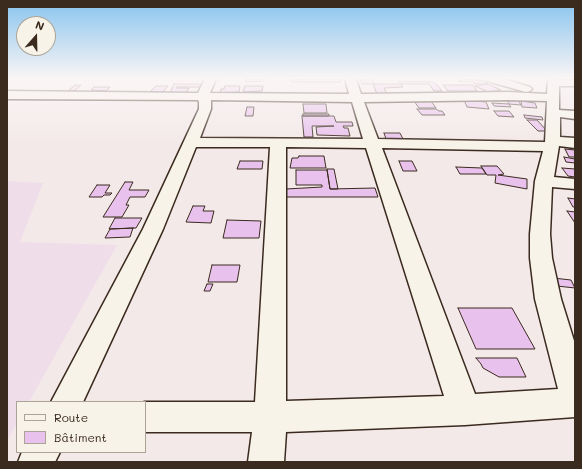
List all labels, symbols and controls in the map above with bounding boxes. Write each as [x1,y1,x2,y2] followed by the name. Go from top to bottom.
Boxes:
[16,16,56,56] north arrow
[33,17,46,34] text: N
[16,401,146,453] legend
[54,409,88,425] text: Route
[54,429,107,445] text: Bâtiment

